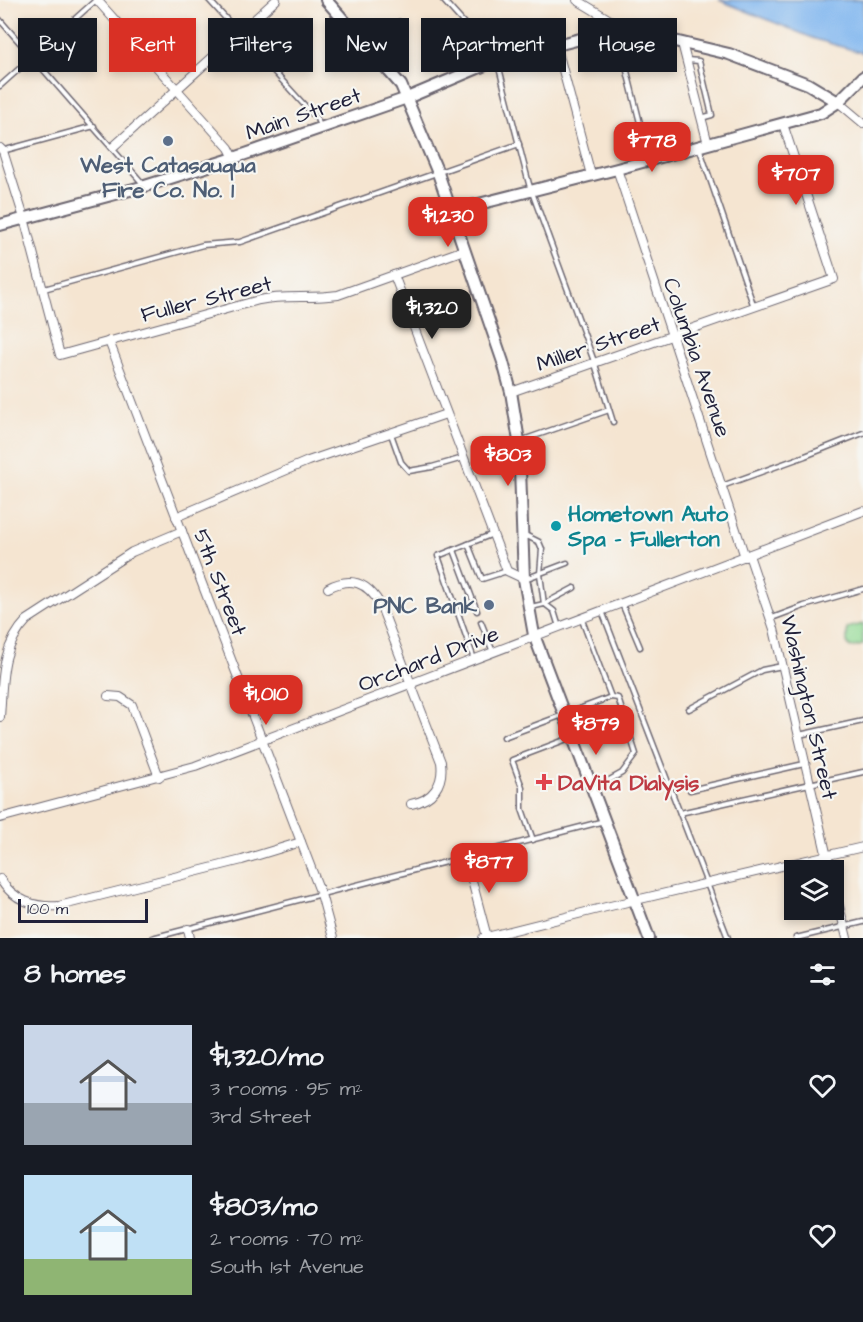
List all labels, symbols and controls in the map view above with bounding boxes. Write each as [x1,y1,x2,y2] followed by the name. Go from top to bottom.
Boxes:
[18,18,97,72] chip: Buy
[109,18,196,72] chip: Rent
[208,18,313,72] chip: Filters
[325,18,409,72] chip: New
[421,18,566,72] chip: Apartment
[578,18,677,72] chip: House
[242,80,366,149] street label: Main Street
[616,122,688,173] pin: $778
[628,127,676,155] text: $778
[161,134,175,148] marker: West Catasauqua Fire Co. No. 1
[79,150,256,206] place label: West Catasauqua Fire Co. No. 1
[760,155,832,206] pin: $707
[772,160,820,188] text: $707
[399,197,497,248] pin: $1,230
[422,202,474,230] text: $1,230
[138,268,275,331] street label: Fuller Street
[655,274,738,442] street label: Columbia Avenue
[383,289,481,340] pin: $1,320
[406,294,458,322] text: $1,320
[532,309,665,380] street label: Miller Street
[472,436,544,487] pin: $803
[485,441,531,469] text: $803
[567,499,729,555] place label: Hometown Auto Spa - Fullerton
[549,519,563,533] marker: Hometown Auto Spa - Fullerton
[185,525,254,640] street label: 5th Street
[373,591,477,622] place label: PNC Bank
[482,598,496,612] marker: PNC Bank
[771,612,845,803] street label: Washington Street
[354,618,503,700] street label: Orchard Drive
[217,675,315,726] pin: $1,010
[243,680,289,708] text: $1,010
[560,705,632,756] pin: $879
[572,710,620,738] text: $879
[558,768,699,801] place label: DaVita Dialysis
[535,773,553,791] marker: DaVita Dialysis
[453,843,525,894] pin: $877
[465,848,513,876] text: $877
[784,860,844,920] map controls
[784,860,844,920] button: layers
[18,896,148,924] scale bar
[27,898,68,920] text: 100 m
[24,956,126,992] text: 8 homes
[806,958,839,991] icon: filters
[210,1039,324,1075] text: $1,320/mo
[72,1049,144,1121] icon: home
[806,1069,839,1102] icon: heart
[210,1075,363,1103] text: 3 rooms · 95 m²
[210,1103,311,1131] text: 3rd Street
[210,1189,318,1225] text: $803/mo
[72,1199,144,1271] icon: home
[806,1219,839,1252] icon: heart
[210,1225,363,1253] text: 2 rooms · 70 m²
[210,1253,364,1281] text: South 1st Avenue

